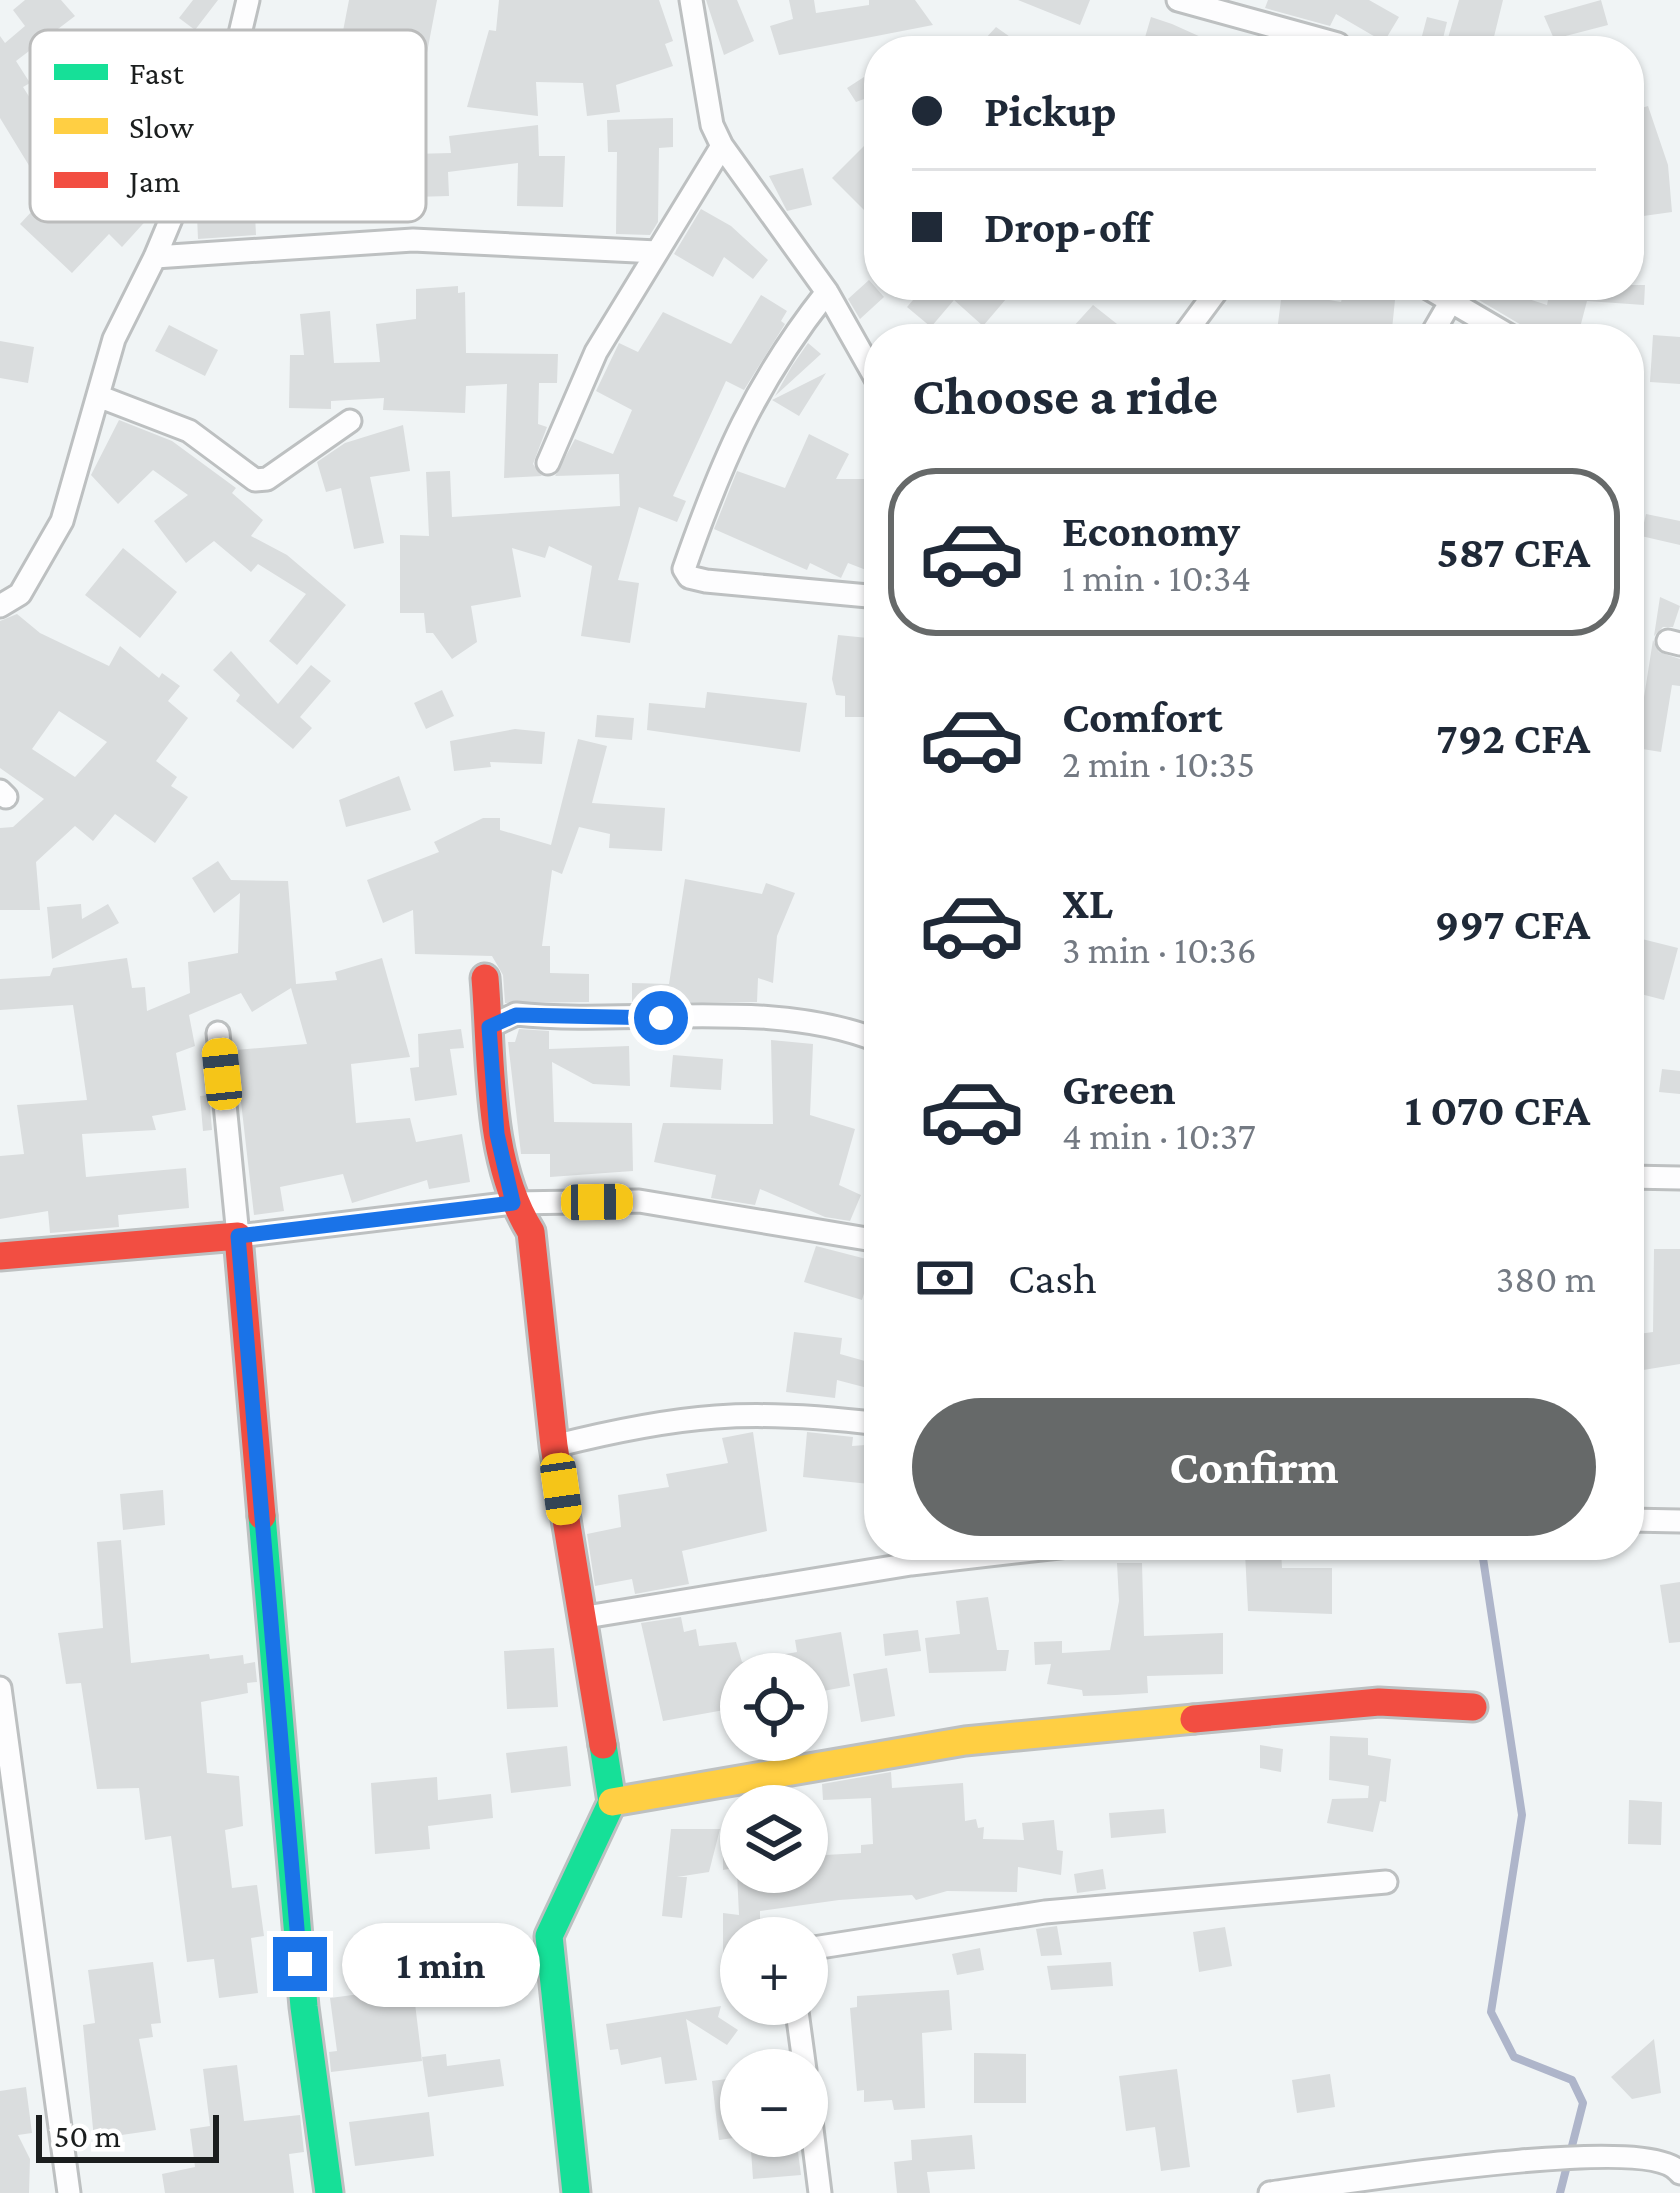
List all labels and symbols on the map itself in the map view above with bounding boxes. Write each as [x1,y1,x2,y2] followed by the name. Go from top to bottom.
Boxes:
[30,30,426,222] legend
[129,54,185,91] text: Fast
[129,108,194,145] text: Slow
[126,162,181,199] text: Jam
[634,991,688,1045] route start
[200,1036,244,1112] car
[561,1183,633,1221] car
[538,1451,584,1527] car
[342,1922,540,2006] callout: 1 min
[273,1937,327,1991] route end
[36,2109,219,2162] scale bar

